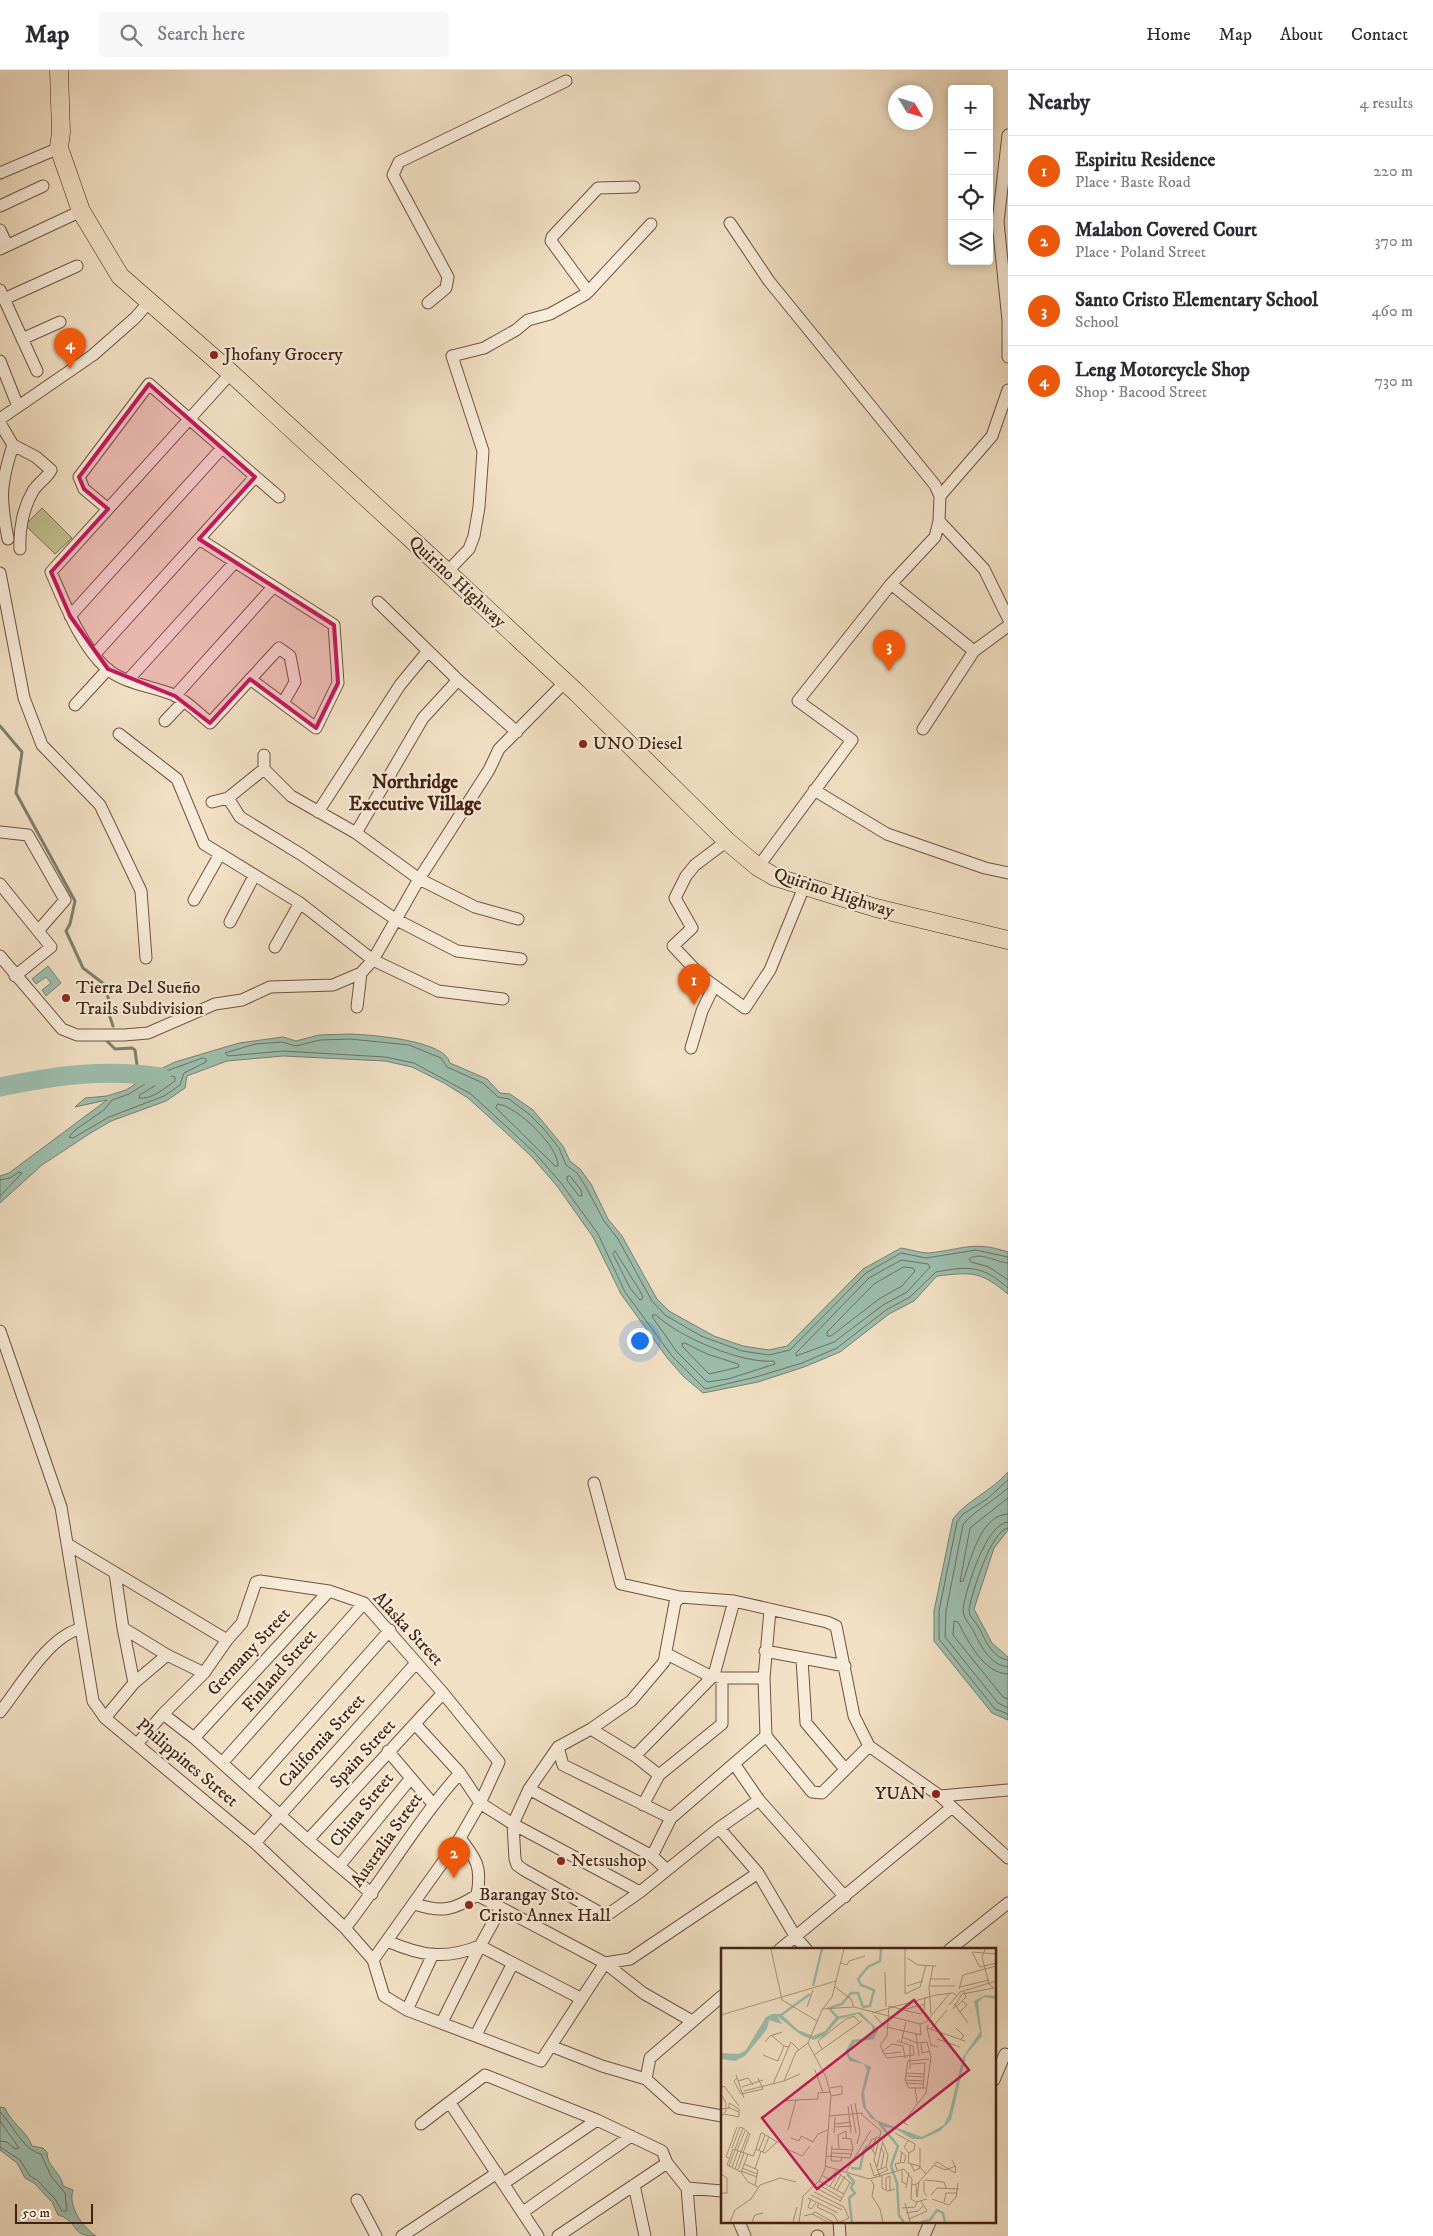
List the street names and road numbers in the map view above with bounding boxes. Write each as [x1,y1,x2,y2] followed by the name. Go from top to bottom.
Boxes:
[404,531,511,633] street label: Quirino Highway
[771,863,897,923] street label: Quirino Highway
[368,1587,448,1671] street label: Alaska Street
[203,1603,295,1701] street label: Germany Street
[238,1625,322,1717] street label: Finland Street
[274,1689,370,1793] street label: California Street
[131,1714,243,1812] street label: Philippines Street
[325,1715,401,1793] street label: Spain Street
[325,1768,399,1852] street label: China Street
[346,1788,428,1892] street label: Australia Street

